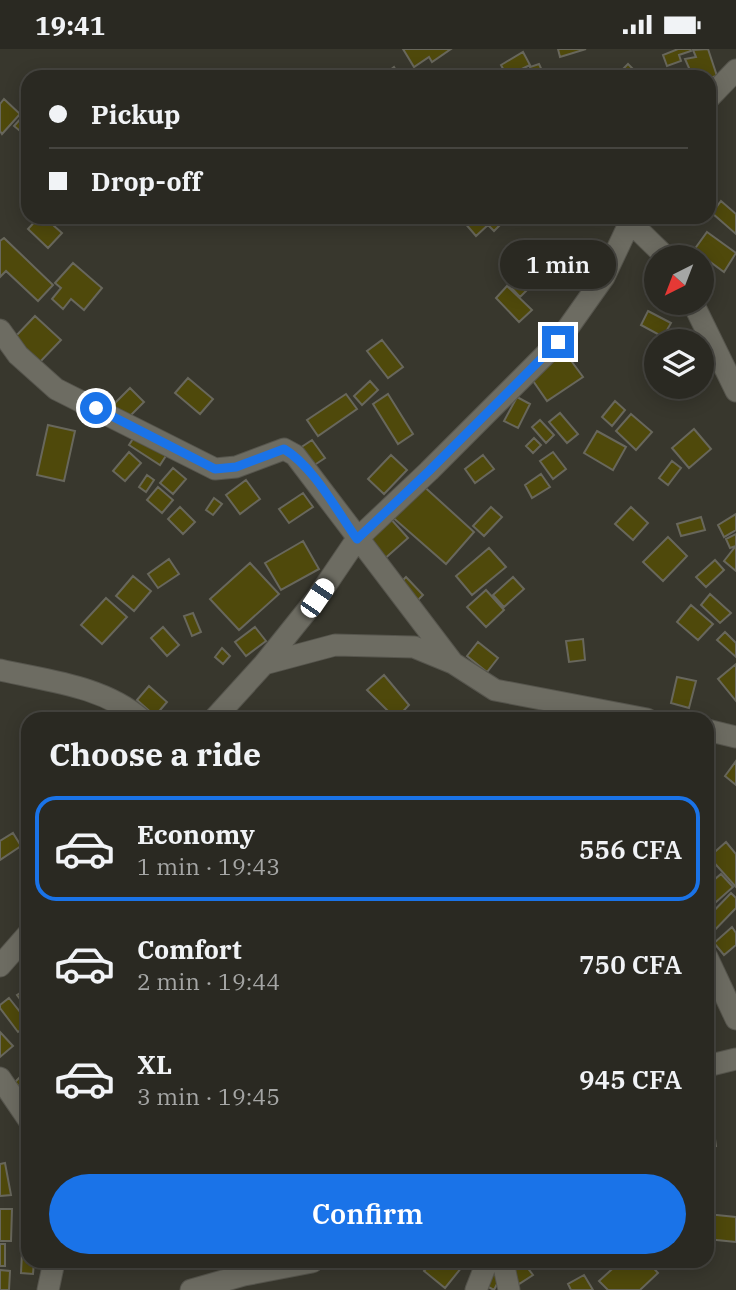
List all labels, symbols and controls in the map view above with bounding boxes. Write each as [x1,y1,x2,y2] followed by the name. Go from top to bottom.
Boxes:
[35,8,105,42] text: 19:41
[91,97,181,131] text: Pickup
[91,164,202,198] text: Drop-off
[500,240,616,289] callout: 1 min
[644,245,714,315] north arrow
[644,245,714,399] map controls
[526,249,590,279] text: 1 min
[542,326,574,358] route end
[644,329,714,399] button: layers
[80,392,112,424] route start
[297,575,338,621] car
[49,733,261,775] text: Choose a ride
[53,817,116,880] icon: car
[137,817,255,851] text: Economy
[579,832,682,866] text: 556 CFA
[137,851,280,881] text: 1 min · 19:43
[53,932,116,995] icon: car
[137,932,242,966] text: Comfort
[579,947,682,981] text: 750 CFA
[137,966,280,996] text: 2 min · 19:44
[53,1047,116,1110] icon: car
[137,1047,172,1081] text: XL
[579,1062,682,1096] text: 945 CFA
[137,1081,280,1111] text: 3 min · 19:45
[49,1174,686,1254] button: Confirm

